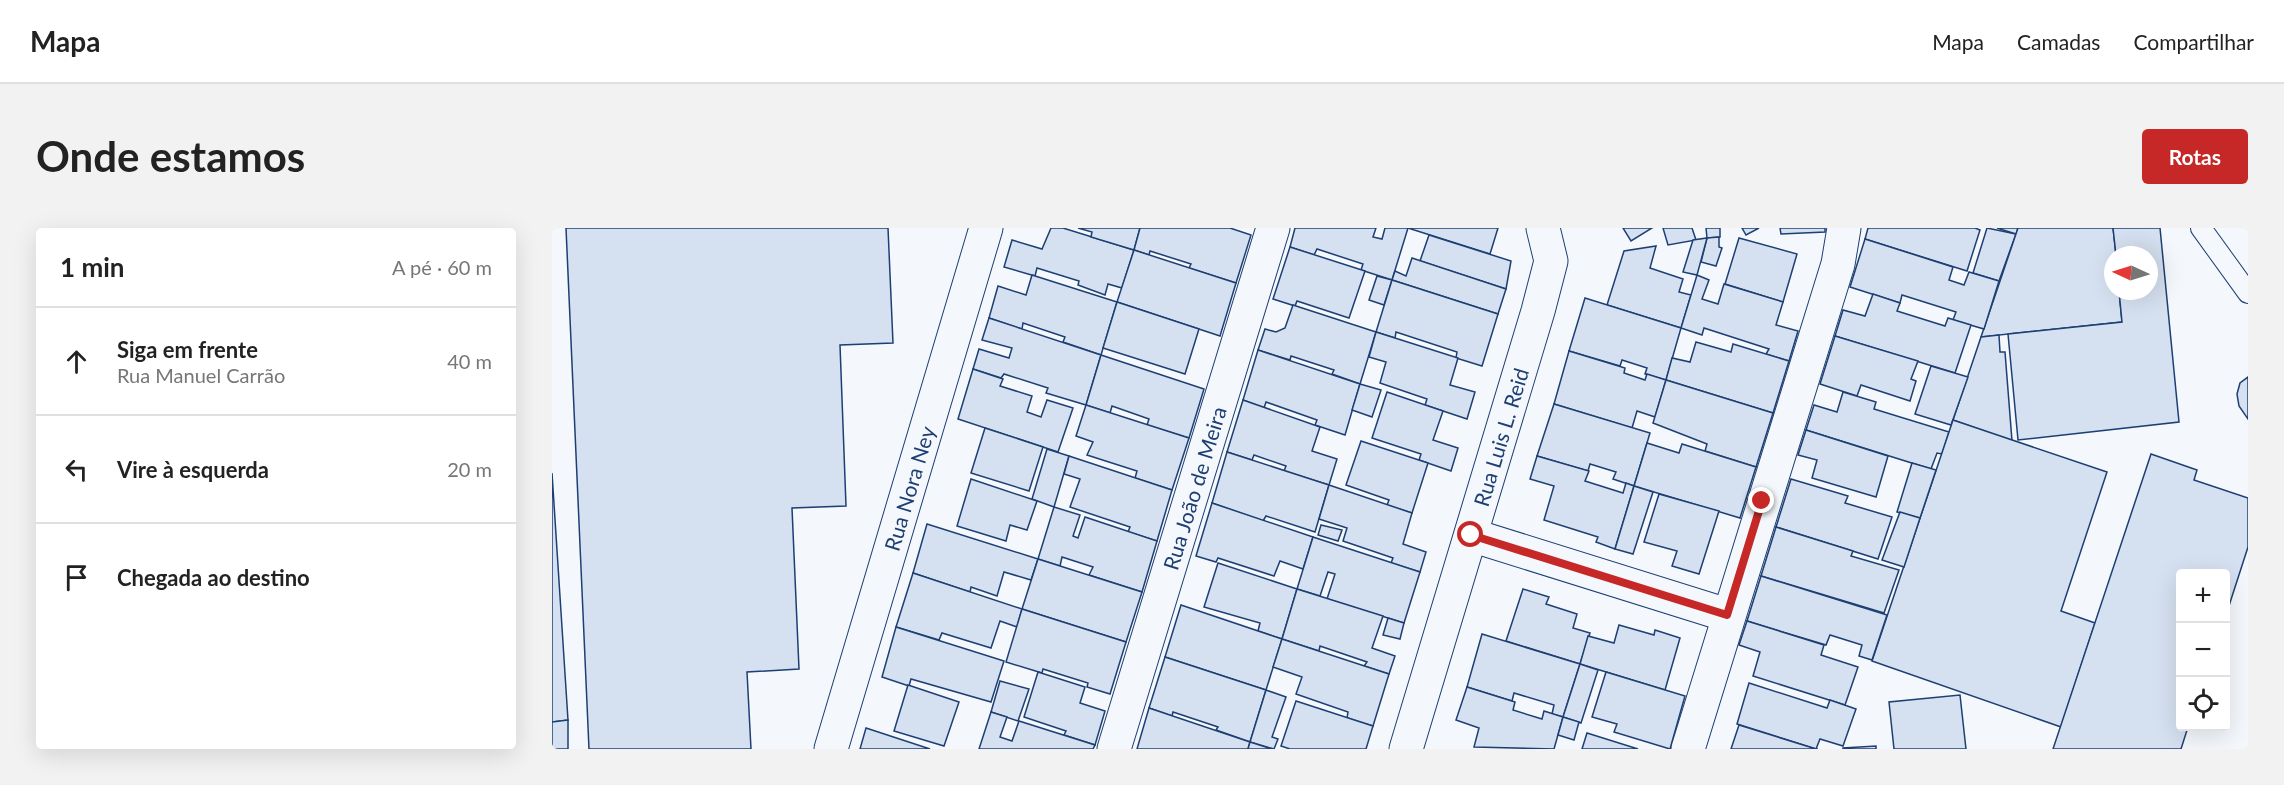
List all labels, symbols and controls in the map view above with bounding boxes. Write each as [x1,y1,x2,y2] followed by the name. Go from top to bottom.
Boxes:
[30,24,100,58] text: Mapa
[1932,29,1984,54] text: Mapa
[2017,29,2100,54] text: Camadas
[2133,29,2254,54] text: Compartilhar
[2142,129,2248,184] button: Rotas
[36,131,305,181] text: Onde estamos
[2104,246,2158,300] north arrow
[60,251,124,283] text: 1 min
[392,255,492,279] text: A pé · 60 m
[117,336,258,363] text: Siga em frente
[60,345,93,378] icon: ahead
[447,349,492,373] text: 40 m
[117,363,285,387] text: Rua Manuel Carrão
[1467,365,1533,509] street label: Rua Luis L. Reid
[1157,403,1230,573] street label: Rua João de Meira
[878,423,939,553] street label: Rua Nora Ney
[60,453,93,486] icon: left
[117,456,269,483] text: Vire à esquerda
[447,457,492,481] text: 20 m
[1748,487,1774,513] route end
[1457,521,1483,547] route start
[60,561,93,594] icon: arrive
[117,564,310,591] text: Chegada ao destino
[2176,569,2230,731] map controls
[2176,569,2230,623] button: +
[2176,623,2230,677] button: −
[2176,677,2230,731] button: locate

